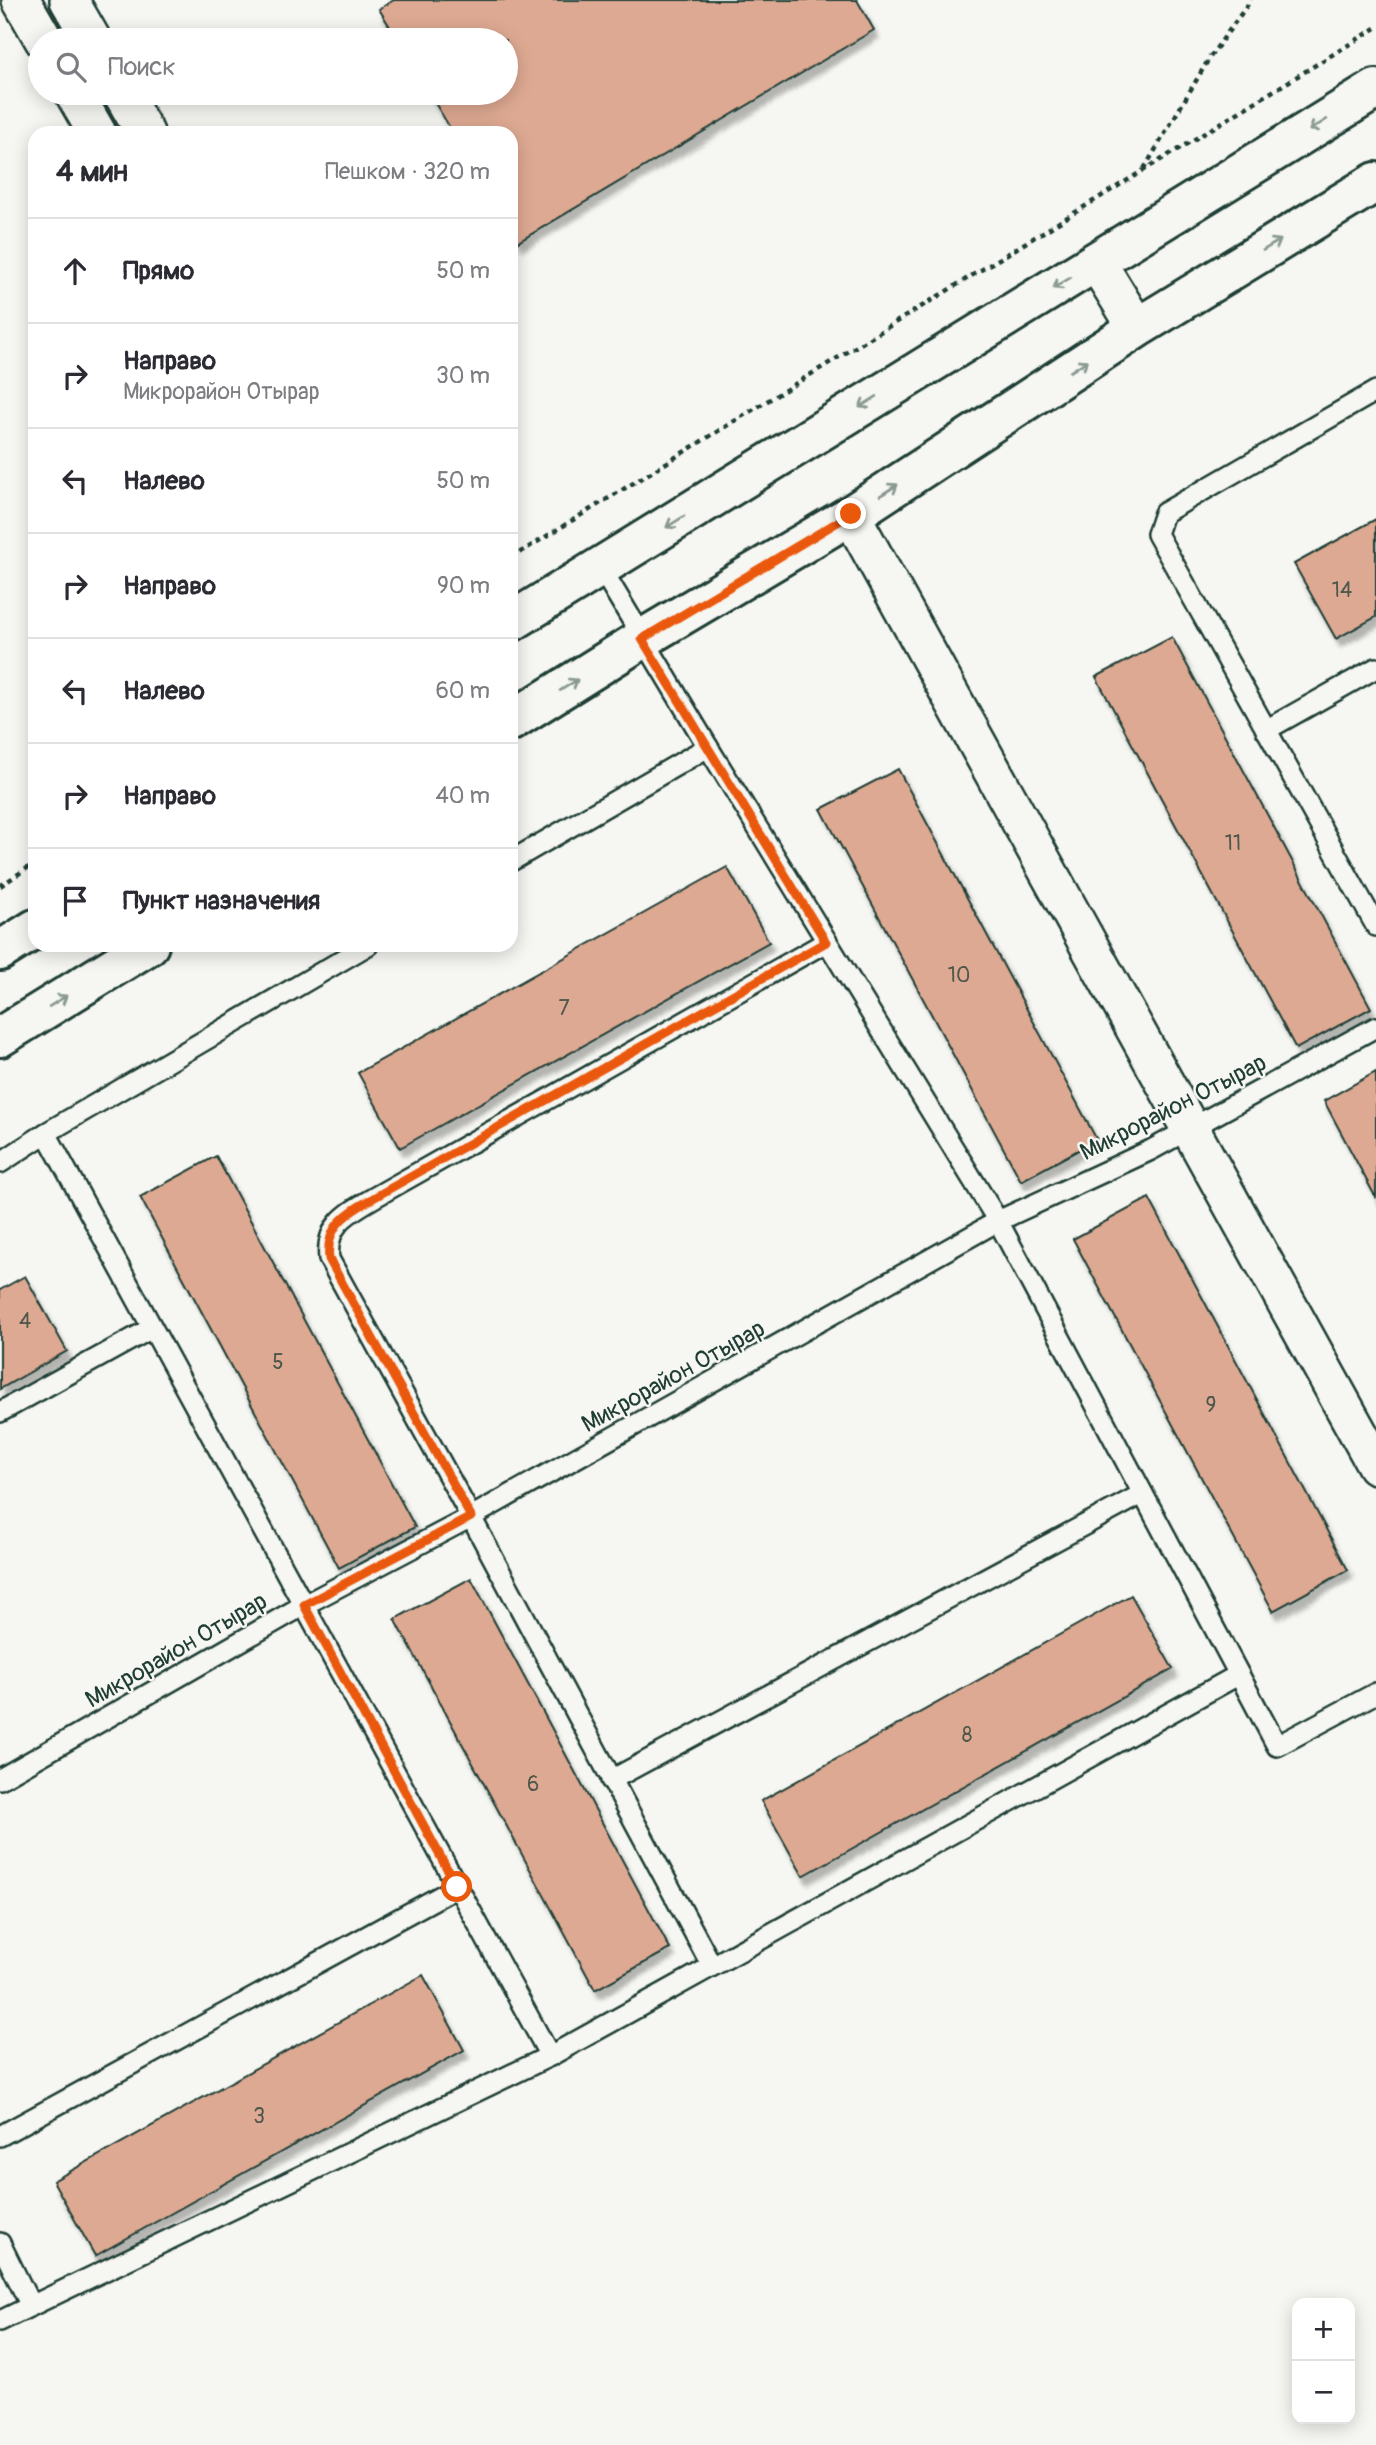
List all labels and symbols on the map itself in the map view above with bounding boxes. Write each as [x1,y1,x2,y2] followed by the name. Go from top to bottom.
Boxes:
[1308,118,1328,132] one-way arrow
[1262,238,1282,252] one-way arrow
[1052,276,1072,290] one-way arrow
[1069,359,1089,373] one-way arrow
[859,396,879,410] one-way arrow
[878,483,898,497] one-way arrow
[835,498,866,529] route end
[665,516,685,530] one-way arrow
[1332,577,1352,604] house number: 14
[559,677,578,692] one-way arrow
[1225,830,1241,857] house number: 11
[948,962,970,989] house number: 10
[48,994,67,1009] one-way arrow
[558,995,570,1022] house number: 7
[1075,1048,1271,1167] street label: Микрорайон Отырар
[19,1308,31,1335] house number: 4
[576,1314,770,1439] street label: Микрорайон Отырар
[272,1349,284,1376] house number: 5
[1206,1392,1216,1419] house number: 9
[80,1587,272,1714] street label: Микрорайон Отырар
[962,1722,972,1749] house number: 8
[527,1771,539,1798] house number: 6
[441,1871,472,1902] route start
[253,2103,265,2130] house number: 3

